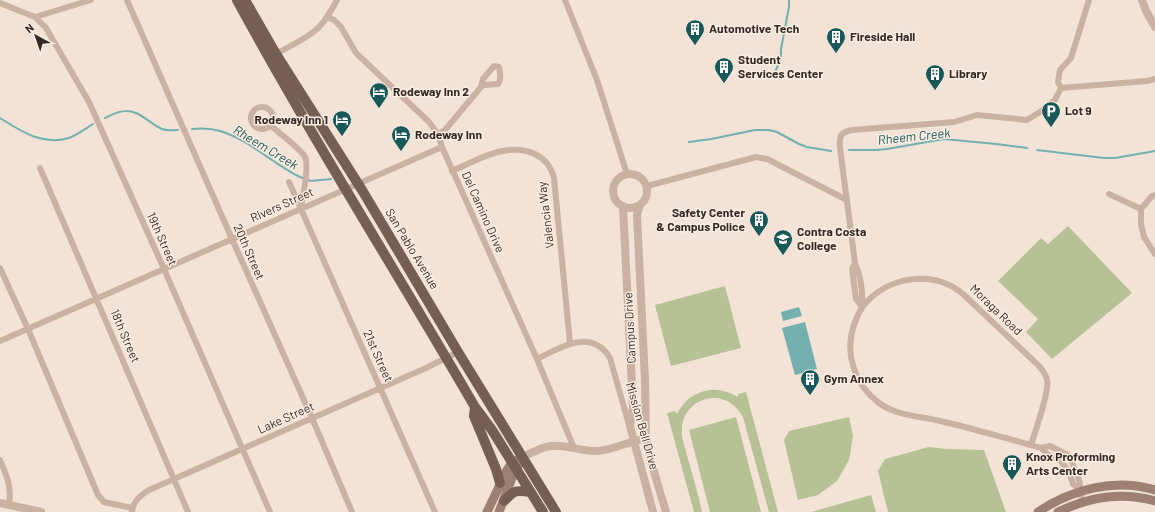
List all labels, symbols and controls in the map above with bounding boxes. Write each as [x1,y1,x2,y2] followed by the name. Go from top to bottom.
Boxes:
[16,16,56,56] north arrow
[684,18,706,46] building icon: Automotive Tech
[22,21,36,35] text: N
[709,21,799,35] place label: Automotive Tech
[825,26,847,54] building icon: Fireside Hall
[850,29,915,43] place label: Fireside Hall
[738,52,823,80] place label: Student Services Center
[713,56,735,84] building icon: Student Services Center
[924,63,946,91] building icon: Library
[949,66,987,80] place label: Library
[368,81,390,109] hotel icon: Rodeway Inn 2
[393,84,469,98] place label: Rodeway Inn 2
[1040,100,1062,128] parking icon: Lot 9
[1065,103,1092,117] place label: Lot 9
[331,109,353,137] hotel icon: Rodeway Inn 1
[254,112,328,126] place label: Rodeway Inn 1
[231,121,302,173] water label: Rheem Creek
[390,124,412,152] hotel icon: Rodeway Inn
[877,124,952,148] water label: Rheem Creek
[415,127,482,141] place label: Rodeway Inn
[460,169,508,254] street label: Del Camino Drive
[534,180,556,250] street label: Valencia Way
[248,184,315,224] street label: Rivers Street
[656,205,745,233] place label: Safety Center & Campus Police
[383,206,442,291] street label: San Pablo Avenue
[748,209,770,237] building icon: Safety Center & Campus Police
[145,210,181,267] street label: 19th Street
[231,222,268,281] street label: 20th Street
[797,224,866,252] place label: Contra Costa College
[772,228,794,256] school or university icon: Contra Costa College
[968,281,1026,338] street label: Moraga Road
[620,292,638,364] street label: Campus Drive
[108,307,143,364] street label: 18th Street
[361,327,397,384] street label: 21st Street
[799,368,821,396] building icon: Gym Annex
[824,371,884,385] place label: Gym Annex
[624,381,662,471] street label: Mission Bell Drive
[255,398,316,436] street label: Lake Street
[1026,449,1116,477] place label: Knox Proforming Arts Center
[1001,453,1023,481] building icon: Knox Proforming Arts Center

